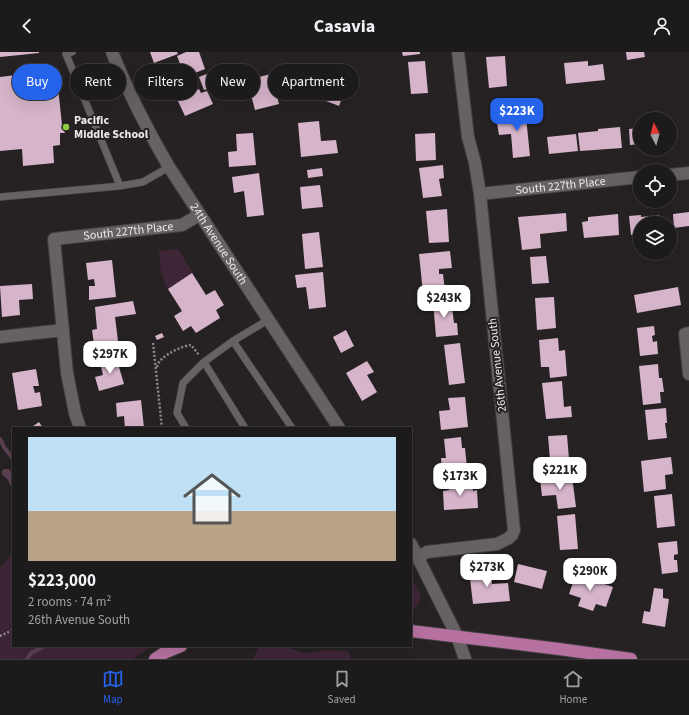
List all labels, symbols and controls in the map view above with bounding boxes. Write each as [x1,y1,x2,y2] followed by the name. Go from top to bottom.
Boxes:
[314,14,375,39] text: Casavia
[16,15,38,37] icon: back
[651,15,673,37] icon: person
[12,64,62,100] chip: Buy
[70,64,126,100] chip: Rent
[134,64,198,100] chip: Filters
[206,64,260,100] chip: New
[268,64,359,100] chip: Apartment
[489,98,545,132] pin: $223K
[499,102,535,120] text: $223K
[74,112,149,143] place label: Pacific Middle School
[633,112,677,156] north arrow
[633,112,677,260] map controls
[61,122,71,132] marker: Pacific Middle School
[633,164,677,208] button: locate
[515,173,607,199] street label: South 227th Place
[186,200,251,288] street label: 24th Avenue South
[633,216,677,260] button: layers
[82,218,174,245] street label: South 227th Place
[416,285,472,319] pin: $243K
[426,289,462,307] text: $243K
[484,317,511,413] street label: 26th Avenue South
[82,341,138,375] pin: $297K
[92,345,128,363] text: $297K
[532,457,588,491] pin: $221K
[542,461,578,479] text: $221K
[176,463,248,535] icon: home
[432,463,488,497] pin: $173K
[442,467,478,485] text: $173K
[459,554,515,588] pin: $273K
[469,558,505,576] text: $273K
[562,558,618,592] pin: $290K
[572,562,608,580] text: $290K
[28,569,96,593] text: $223,000
[28,593,111,611] text: 2 rooms · 74 m²
[28,611,130,629] text: 26th Avenue South
[102,668,124,707] tab: Map
[328,668,356,707] tab: Saved
[559,668,587,707] tab: Home

